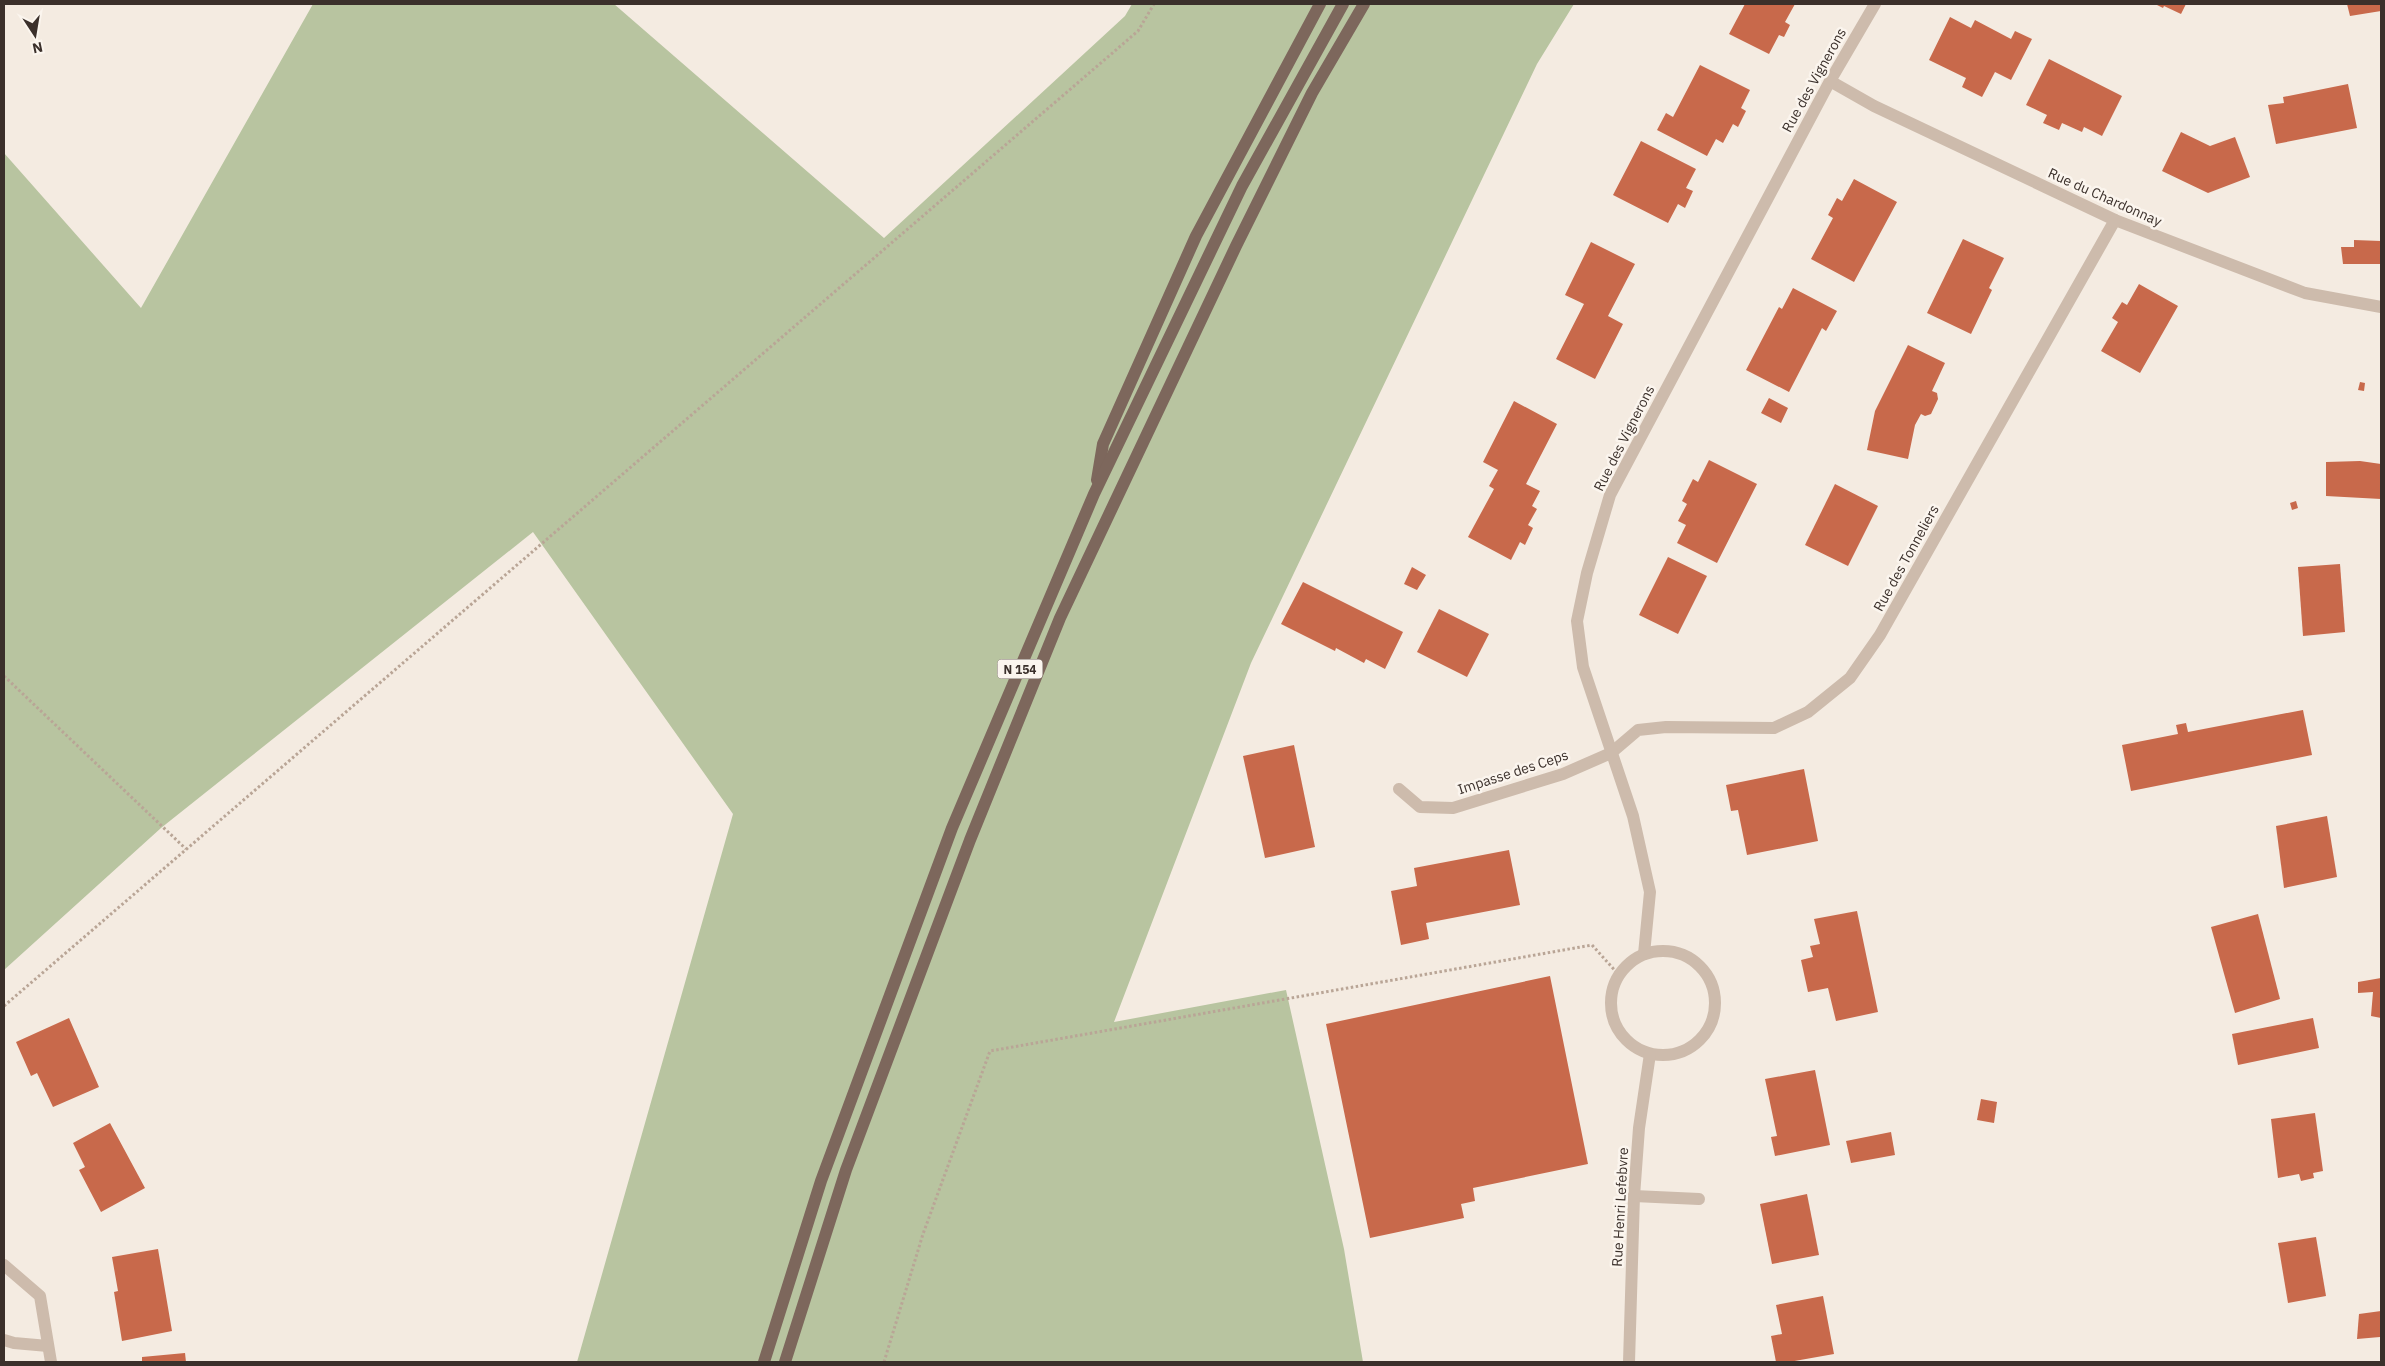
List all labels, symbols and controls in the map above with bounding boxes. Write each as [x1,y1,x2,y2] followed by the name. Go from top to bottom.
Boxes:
[10,10,60,60] north arrow
[1778,25,1850,135] street label: Rue des Vignerons
[31,38,45,58] text: N
[2045,164,2165,230] street label: Rue du Chardonnay
[1590,382,1659,494] street label: Rue des Vignerons
[1869,501,1943,615] street label: Rue des Tonneliers
[998,660,1042,679] road number: N 154
[1455,746,1571,798] street label: Impasse des Ceps
[1608,1146,1632,1267] street label: Rue Henri Lefebvre

